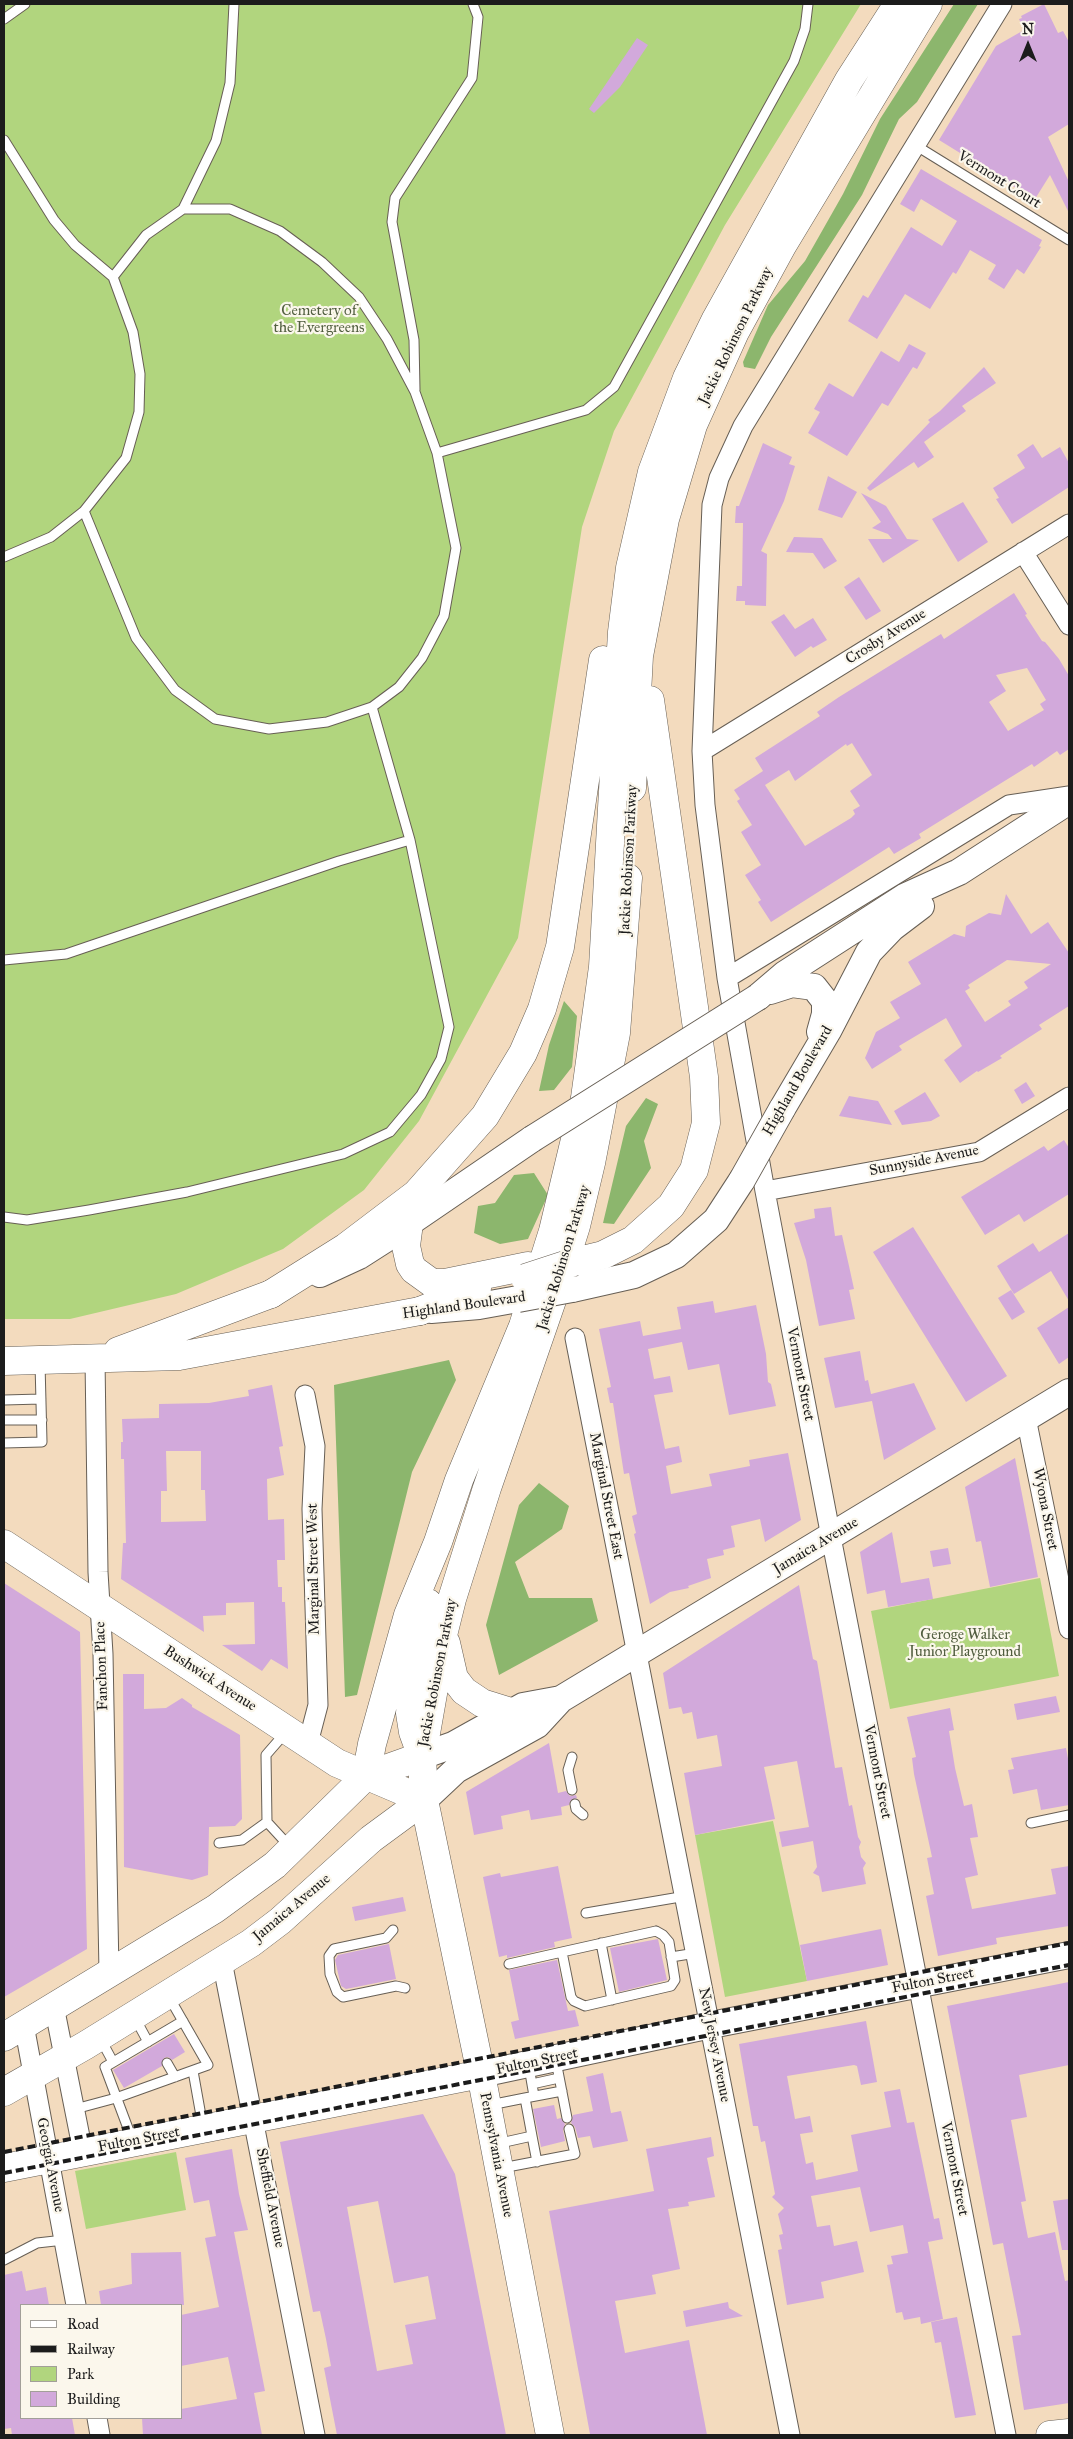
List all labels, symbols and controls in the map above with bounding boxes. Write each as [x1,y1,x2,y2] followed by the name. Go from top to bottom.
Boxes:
[1003,20,1053,70] north arrow
[1022,21,1034,38] text: N
[954,147,1044,213] street label: Vermont Court
[695,264,777,408] street label: Jackie Robinson Parkway
[274,302,364,337] park label: Cemetery of the Evergreens
[843,605,929,669] street label: Crosby Avenue
[616,784,642,936] street label: Jackie Robinson Parkway
[759,1023,837,1139] street label: Highland Boulevard
[868,1142,980,1180] street label: Sunnyside Avenue
[533,1183,595,1333] street label: Jackie Robinson Parkway
[401,1288,527,1324] street label: Highland Boulevard
[782,1325,818,1423] street label: Vermont Street
[585,1431,627,1561] street label: Marginal Street East
[1028,1466,1062,1552] street label: Wyona Street
[304,1503,324,1635] street label: Marginal Street West
[770,1514,862,1578] street label: Jamaica Avenue
[415,1597,461,1749] street label: Jackie Robinson Parkway
[91,1621,113,1711] street label: Fanchon Place
[909,1626,1021,1661] park label: Geroge Walker Junior Playground
[160,1642,260,1716] street label: Bushwick Avenue
[859,1723,895,1821] street label: Vermont Street
[249,1870,335,1946] street label: Jamaica Avenue
[890,1964,976,1998] street label: Fulton Street
[694,1986,734,2104] street label: New Jersey Avenue
[494,2045,580,2079] street label: Fulton Street
[475,2091,517,2219] street label: Pennsylvania Avenue
[32,2116,68,2214] street label: Georgia Avenue
[936,2120,972,2218] street label: Vermont Street
[96,2123,182,2157] street label: Fulton Street
[252,2147,288,2249] street label: Sheffield Avenue
[20,2304,182,2419] legend
[67,2315,99,2333] text: Road
[67,2340,115,2358] text: Railway
[67,2365,94,2383] text: Park
[67,2390,120,2408] text: Building

